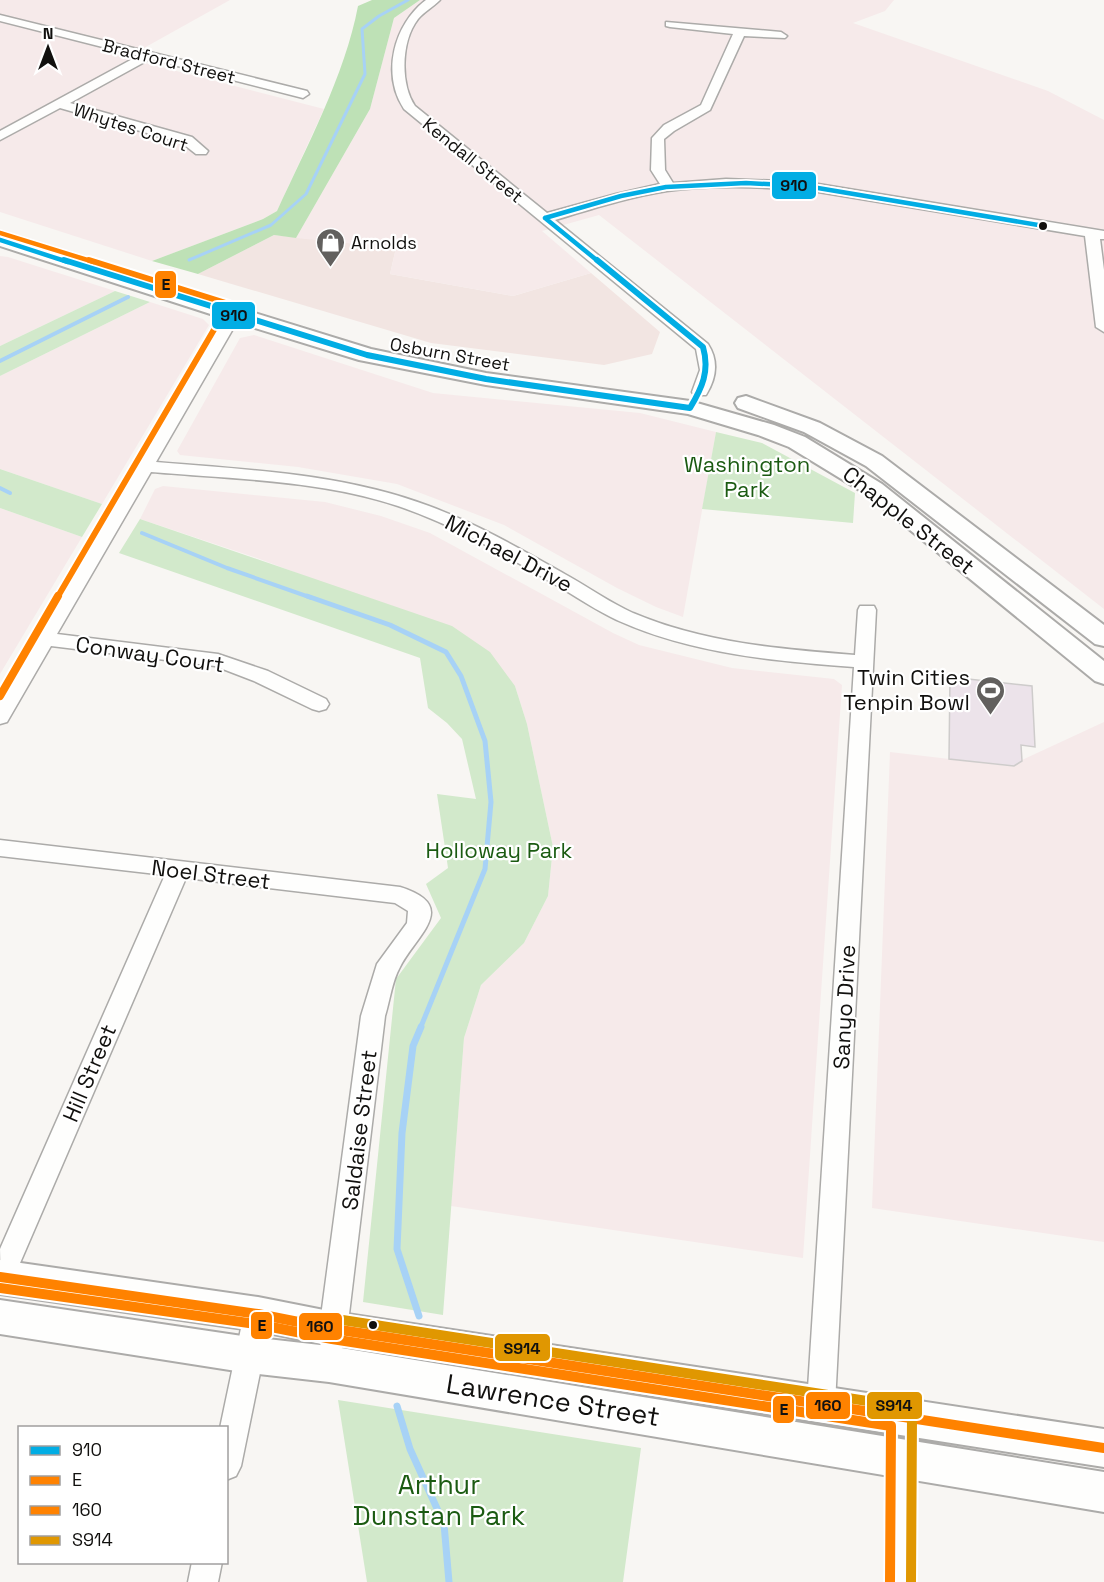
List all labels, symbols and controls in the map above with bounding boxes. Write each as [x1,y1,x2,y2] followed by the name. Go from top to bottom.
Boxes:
[18,18,78,78] north arrow
[43,23,53,44] text: N
[100,33,238,89] street label: Bradford Street
[71,98,191,156] street label: Whytes Court
[418,112,528,208] street label: Kendall Street
[771,171,817,200] line badge: 910
[780,175,808,196] text: 910
[1037,220,1049,232] unlabelled marker
[314,226,346,268] shop icon: Arnolds
[351,231,417,254] place label: Arnolds
[154,270,177,299] line badge: E
[162,274,171,295] text: E
[211,301,256,330] line badge: 910
[220,305,248,326] text: 910
[388,332,512,376] street label: Osburn Street
[684,450,810,503] park label: Washington Park
[837,460,981,580] street label: Chapple Street
[441,508,577,598] street label: Michael Drive
[74,630,226,678] street label: Conway Court
[843,663,970,716] place label: Twin Cities Tenpin Bowl
[975,674,1007,716] sports icon: Twin Cities Tenpin Bowl
[426,836,573,864] park label: Holloway Park
[150,853,272,895] street label: Noel Street
[827,944,861,1070] street label: Sanyo Drive
[56,1020,122,1126] street label: Hill Street
[335,1048,383,1212] street label: Saldaise Street
[250,1311,273,1340] line badge: E
[298,1312,343,1341] line badge: 160
[258,1315,267,1336] text: E
[306,1316,334,1337] text: 160
[367,1319,379,1331] unlabelled marker
[494,1333,551,1362] line badge: S914
[504,1338,541,1359] text: S914
[444,1366,662,1434] street label: Lawrence Street
[805,1391,851,1420] line badge: 160
[866,1391,923,1420] line badge: S914
[772,1395,795,1424] line badge: E
[814,1395,842,1416] text: 160
[876,1395,913,1416] text: S914
[780,1399,789,1420] text: E
[18,1426,228,1564] legend
[72,1438,102,1461] text: 910
[353,1467,525,1533] park label: Arthur Dunstan Park
[72,1468,82,1491] text: E
[72,1498,102,1521] text: 160
[72,1528,113,1551] text: S914

